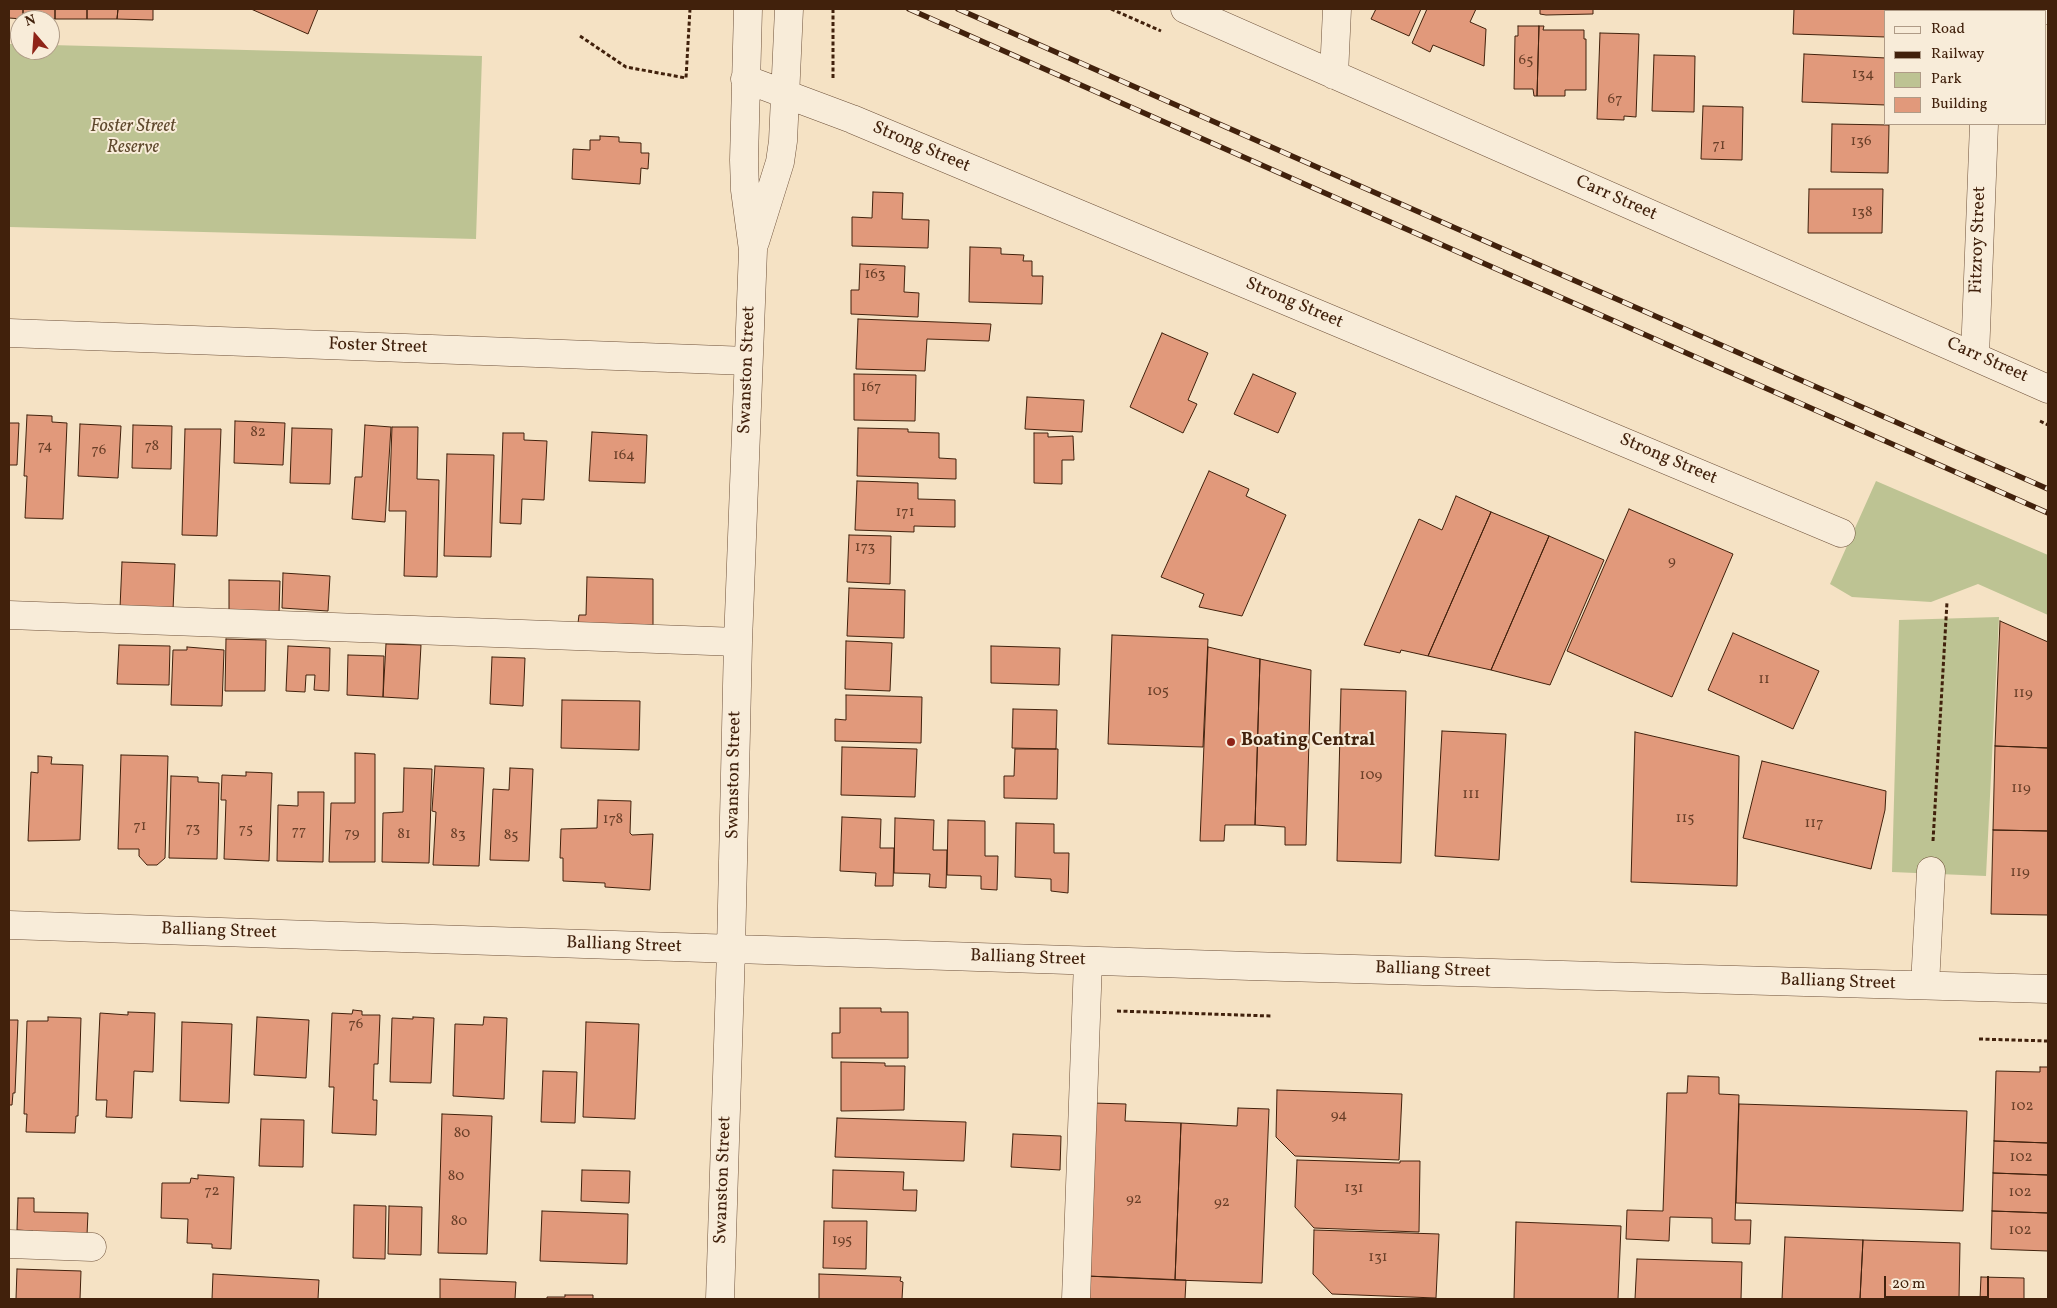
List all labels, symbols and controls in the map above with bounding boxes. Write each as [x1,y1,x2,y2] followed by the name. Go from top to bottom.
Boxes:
[10,10,60,60] north arrow
[1884,10,2047,125] legend
[23,11,38,32] text: N
[1931,19,1965,40] text: Road
[1931,44,1984,65] text: Railway
[1519,52,1533,70] house number: 65
[1852,66,1874,84] house number: 134
[1931,69,1962,90] text: Park
[1608,91,1622,109] house number: 67
[1931,94,1987,115] text: Building
[90,117,176,160] park label: Foster Street Reserve
[869,118,973,178] street label: Strong Street
[1850,133,1872,151] house number: 136
[1712,137,1726,155] house number: 71
[1572,172,1660,226] street label: Carr Street
[1966,186,1992,294] street label: Fitzroy Street
[1851,204,1873,222] house number: 138
[865,266,885,284] house number: 163
[1242,274,1346,334] street label: Strong Street
[735,305,761,435] street label: Swanston Street
[328,334,428,360] street label: Foster Street
[1943,334,2031,388] street label: Carr Street
[861,379,881,397] house number: 167
[250,424,266,442] house number: 82
[1616,430,1720,490] street label: Strong Street
[38,438,52,456] house number: 74
[145,438,159,456] house number: 78
[92,442,106,460] house number: 76
[613,447,635,465] house number: 164
[896,504,914,522] house number: 171
[855,539,875,557] house number: 173
[1668,553,1676,571] house number: 9
[1758,671,1770,689] house number: 11
[1147,683,1169,701] house number: 105
[2013,685,2033,703] house number: 119
[723,711,747,839] street label: Swanston Street
[1241,731,1375,753] place label: Boating Central
[1225,736,1237,748] marker: Boating Central
[1360,767,1382,785] house number: 109
[2011,780,2031,798] house number: 119
[1462,786,1480,804] house number: 111
[1676,810,1694,828] house number: 115
[603,811,623,829] house number: 178
[1805,815,1823,833] house number: 117
[133,818,147,836] house number: 71
[186,820,200,838] house number: 73
[239,821,253,839] house number: 75
[292,823,306,841] house number: 77
[345,825,359,843] house number: 79
[397,826,411,844] house number: 81
[450,826,466,844] house number: 83
[504,827,518,845] house number: 85
[2010,864,2030,882] house number: 119
[161,919,277,945] street label: Balliang Street
[566,933,682,959] street label: Balliang Street
[970,946,1086,972] street label: Balliang Street
[1375,958,1491,984] street label: Balliang Street
[1780,970,1896,996] street label: Balliang Street
[349,1016,363,1034] house number: 76
[2011,1098,2033,1116] house number: 102
[1331,1107,1347,1125] house number: 94
[711,1115,737,1245] street label: Swanston Street
[454,1125,470,1143] house number: 80
[2010,1149,2032,1167] house number: 102
[448,1168,464,1186] house number: 80
[1344,1180,1364,1198] house number: 131
[204,1183,220,1201] house number: 72
[2009,1184,2031,1202] house number: 102
[1126,1191,1142,1209] house number: 92
[1214,1194,1230,1212] house number: 92
[451,1213,467,1231] house number: 80
[2009,1222,2031,1240] house number: 102
[832,1232,852,1250] house number: 195
[1368,1249,1388,1267] house number: 131
[1887,1266,1992,1298] scale bar
[1892,1274,1925,1295] text: 20 m

